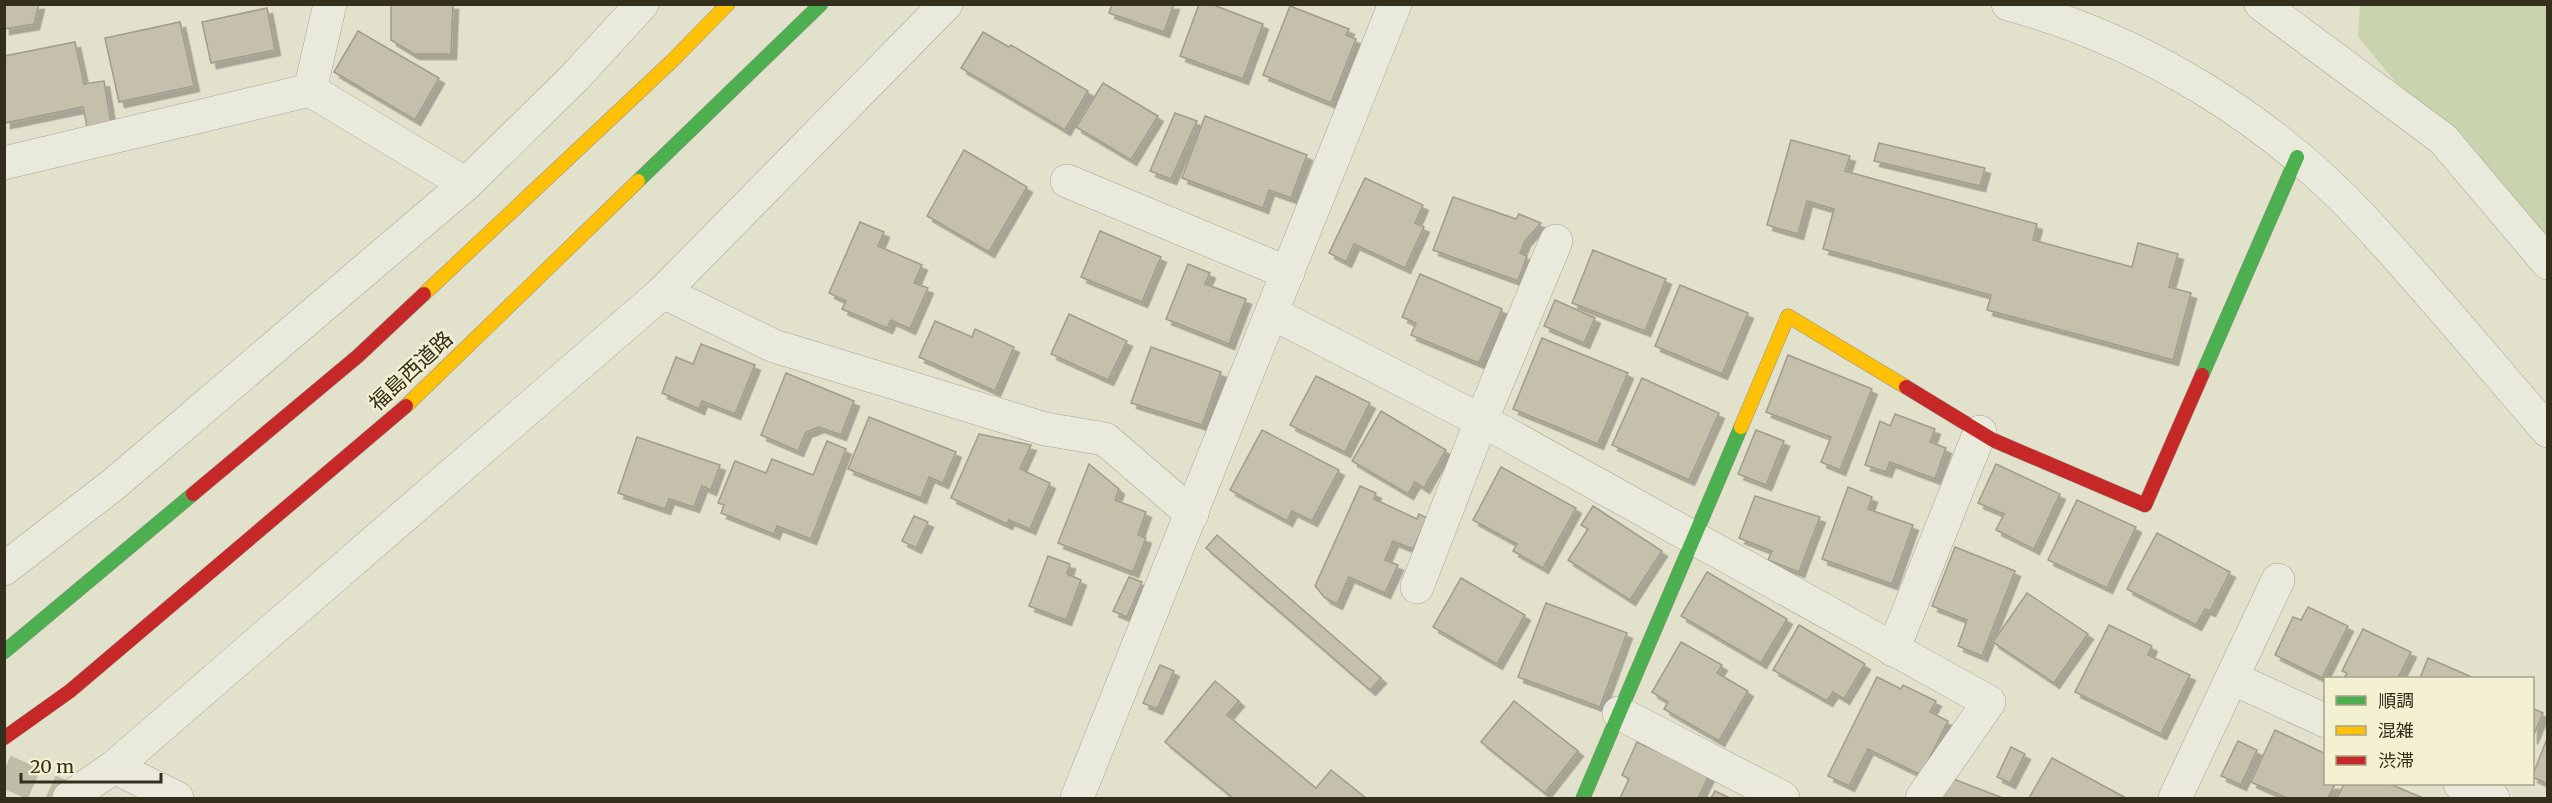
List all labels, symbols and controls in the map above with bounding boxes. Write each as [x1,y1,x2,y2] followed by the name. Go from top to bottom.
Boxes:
[363,325,458,416] street label: 福島西道路
[2324,677,2534,785] legend
[2378,689,2414,712] text: 順調
[2378,719,2414,742] text: 混雑
[21,746,160,784] scale bar
[2378,749,2414,772] text: 渋滞
[30,755,74,778] text: 20 m

